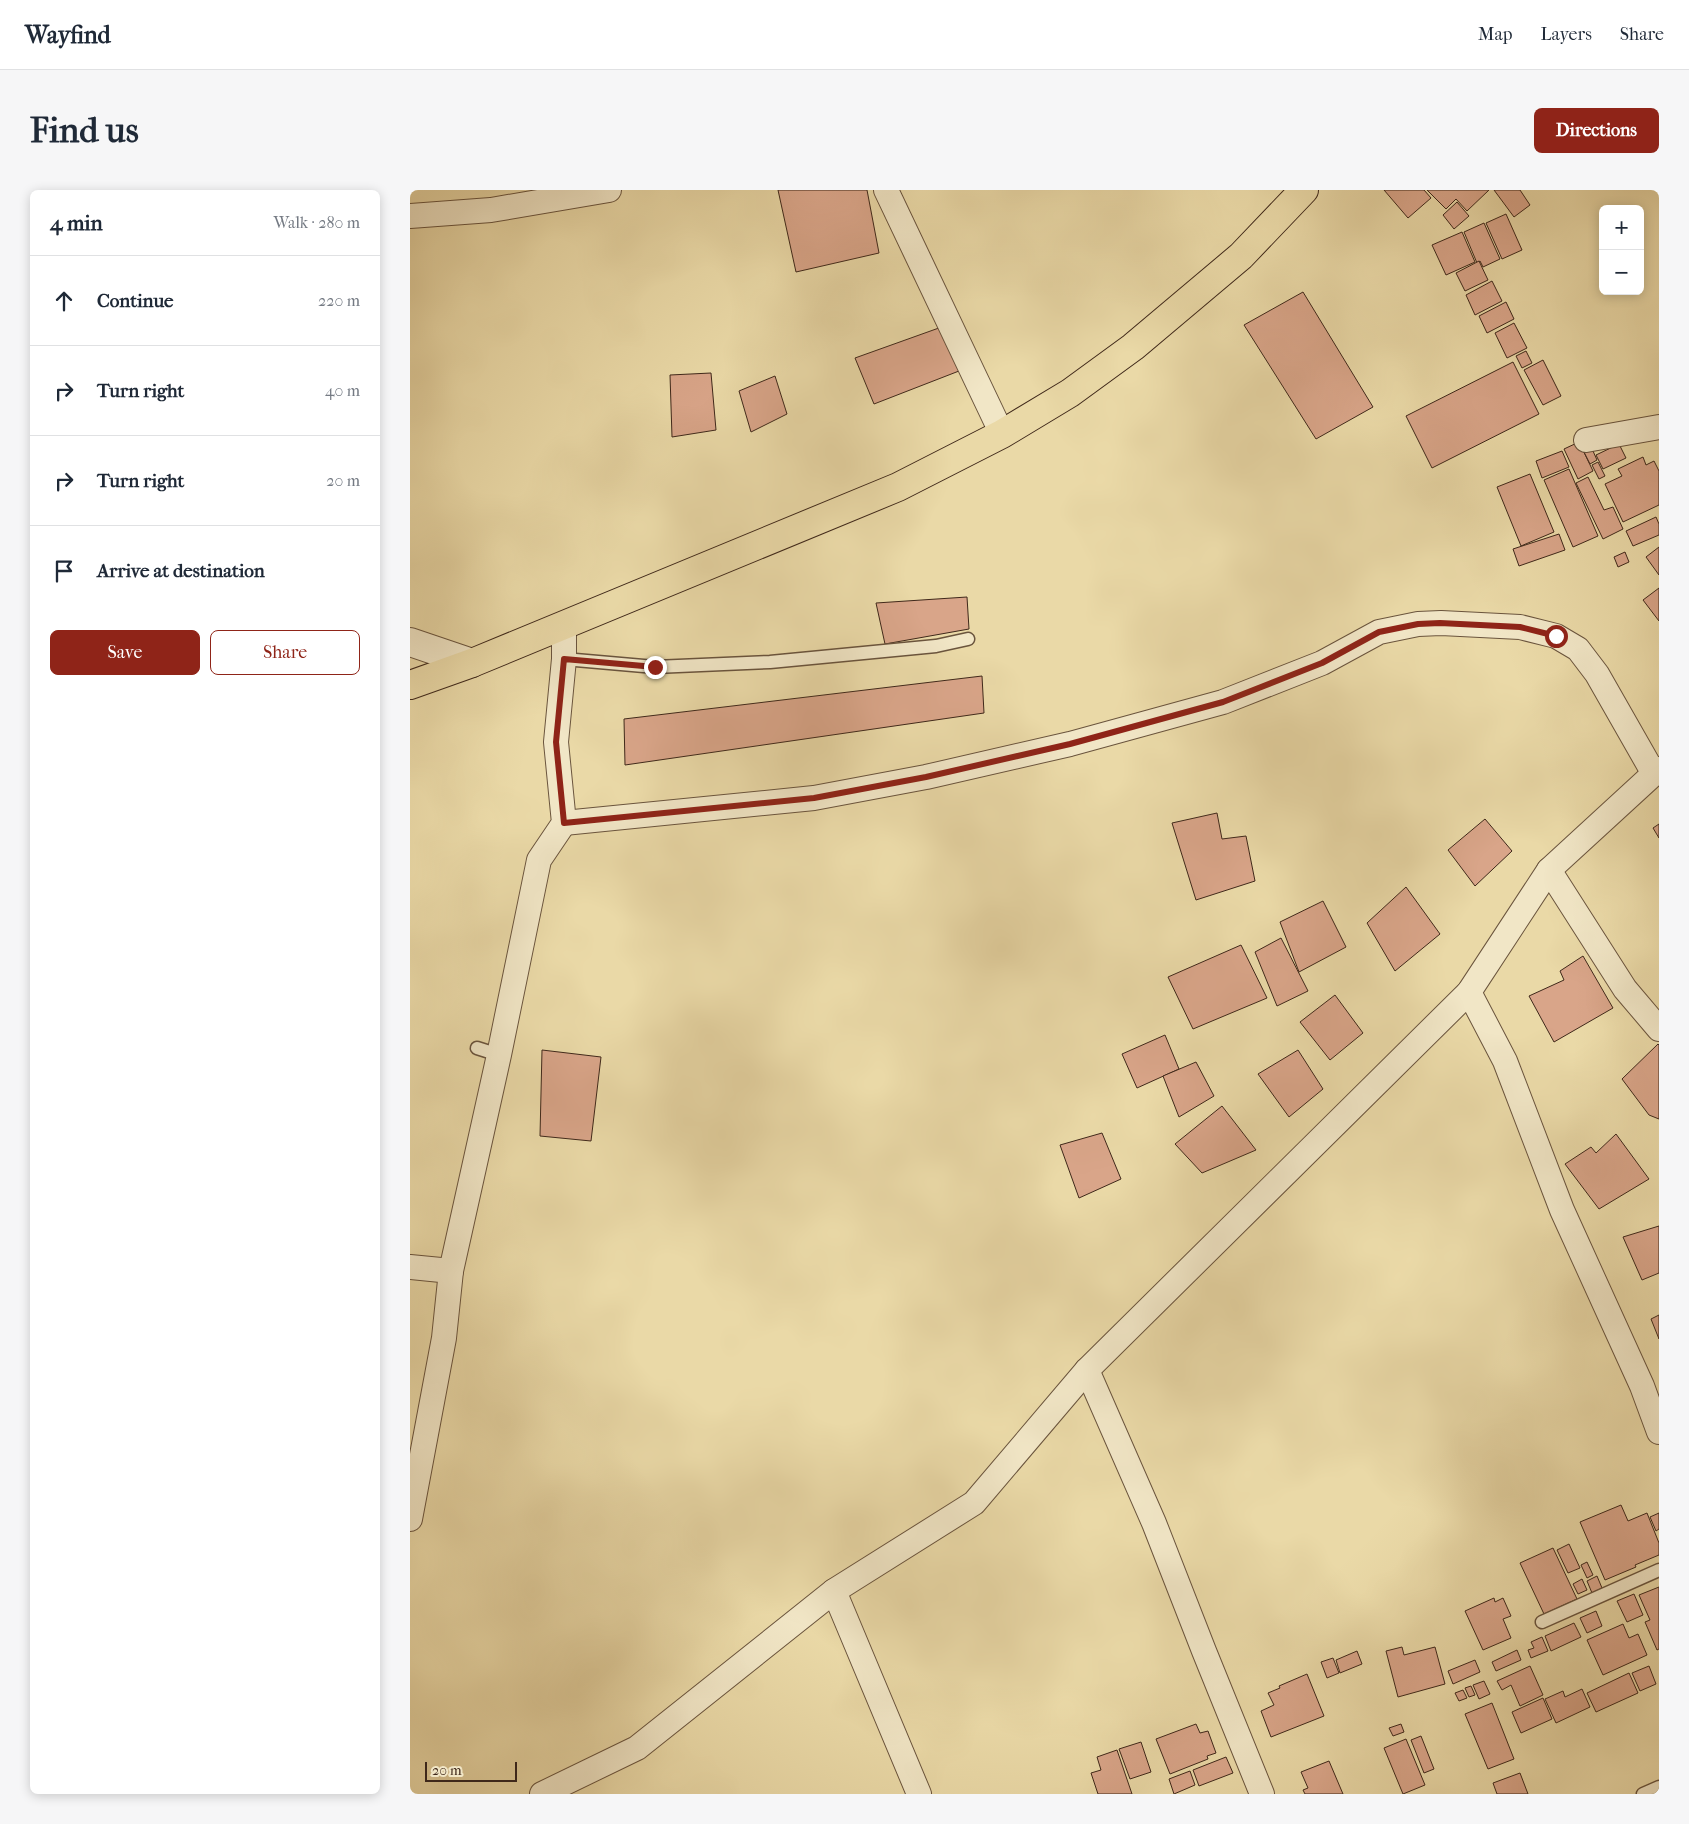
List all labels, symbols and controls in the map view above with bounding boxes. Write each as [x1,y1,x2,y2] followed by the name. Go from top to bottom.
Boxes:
[25,21,111,49] text: Wayfind
[1478,24,1512,45] text: Map
[1540,24,1592,45] text: Layers
[1620,24,1664,45] text: Share
[1534,108,1659,153] button: Directions
[30,110,139,151] text: Find us
[1599,205,1644,295] map controls
[1599,205,1644,250] button: +
[50,211,103,235] text: 4 min
[273,213,360,232] text: Walk · 280 m
[1599,250,1644,295] button: −
[50,287,78,315] icon: ahead
[97,290,173,312] text: Continue
[318,291,360,310] text: 220 m
[50,377,78,405] icon: right
[97,380,184,402] text: Turn right
[325,381,360,400] text: 40 m
[50,467,78,495] icon: right
[97,470,184,492] text: Turn right
[326,471,360,490] text: 20 m
[50,557,78,585] icon: arrive
[97,560,265,582] text: Arrive at destination
[1545,625,1568,648] route start
[50,630,200,675] button: Save
[210,630,360,675] button: Share
[644,656,667,679] route end
[425,1759,518,1782] scale bar
[432,1762,462,1779] text: 20 m

